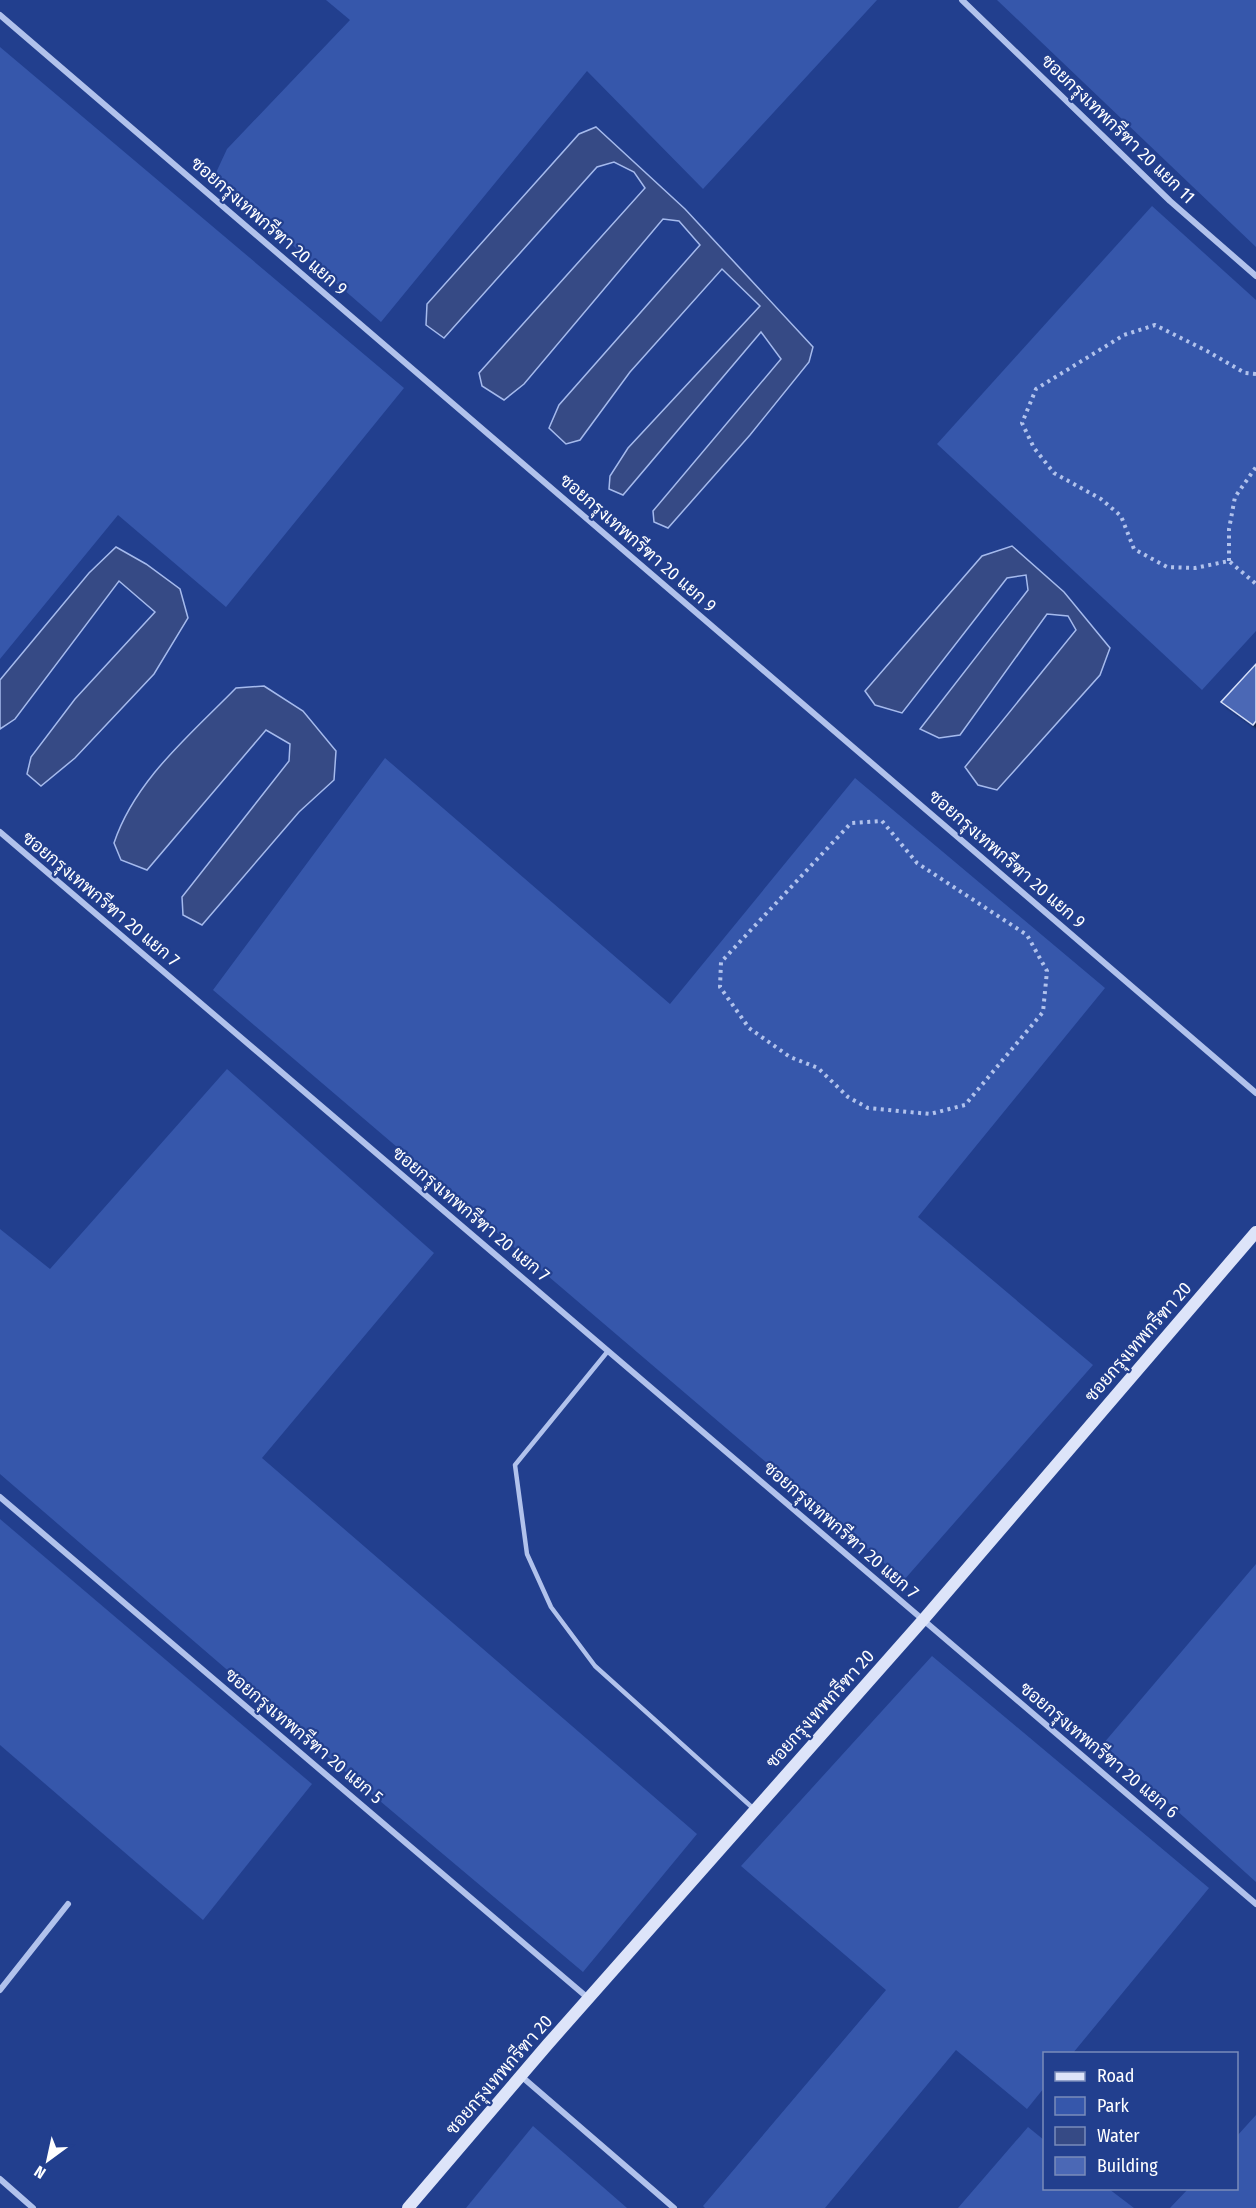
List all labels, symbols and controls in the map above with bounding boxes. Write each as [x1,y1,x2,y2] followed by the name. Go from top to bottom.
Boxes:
[1036,48,1201,209] street label: ซอยกรุงเทพกรีฑา 20 แยก 11
[186,151,353,301] street label: ซอยกรุงเทพกรีฑา 20 แยก 9
[555,468,722,618] street label: ซอยกรุงเทพกรีฑา 20 แยก 9
[924,784,1091,934] street label: ซอยกรุงเทพกรีฑา 20 แยก 9
[17,825,185,972] street label: ซอยกรุงเทพกรีฑา 20 แยก 7
[387,1140,555,1287] street label: ซอยกรุงเทพกรีฑา 20 แยก 7
[1078,1276,1197,1407] street label: ซอยกรุงเทพกรีฑา 20
[758,1455,924,1604] street label: ซอยกรุงเทพกรีฑา 20 แยก 7
[760,1644,880,1773] street label: ซอยกรุงเทพกรีฑา 20
[220,1662,389,1809] street label: ซอยกรุงเทพกรีฑา 20 แยก 5
[1015,1676,1184,1824] street label: ซอยกรุงเทพกรีฑา 20 แยก 6
[439,2009,558,2140] street label: ซอยกรุงเทพกรีฑา 20
[1043,2052,1238,2190] legend
[1097,2065,1134,2087] text: Road
[1097,2095,1130,2117] text: Park
[1097,2125,1140,2147] text: Water
[18,2130,78,2190] north arrow
[1097,2155,1158,2177] text: Building
[31,2162,49,2183] text: N

